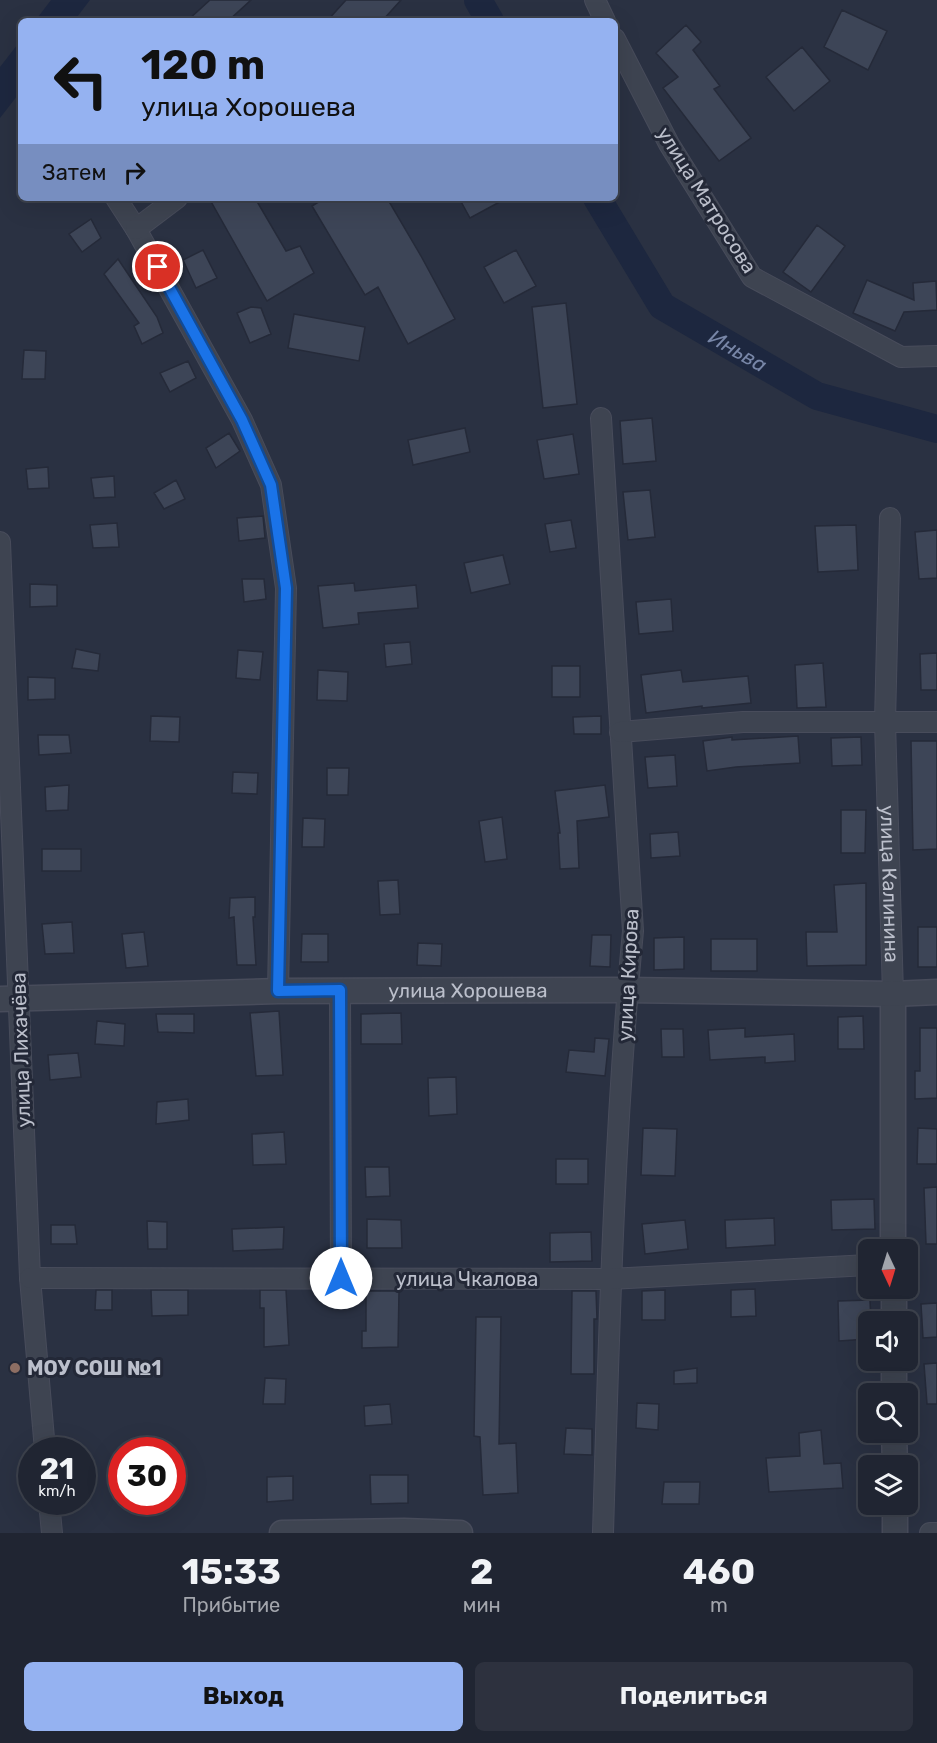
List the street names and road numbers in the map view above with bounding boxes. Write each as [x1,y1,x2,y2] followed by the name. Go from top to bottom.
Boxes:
[652,123,762,277] street label: улица Матросова
[875,805,904,963] street label: улица Калинина
[613,908,643,1042] street label: улица Кирова
[6,972,36,1128] street label: улица Лихачёва
[388,978,548,1003] street label: улица Хорошева
[396,1267,538,1291] street label: улица Чкалова

